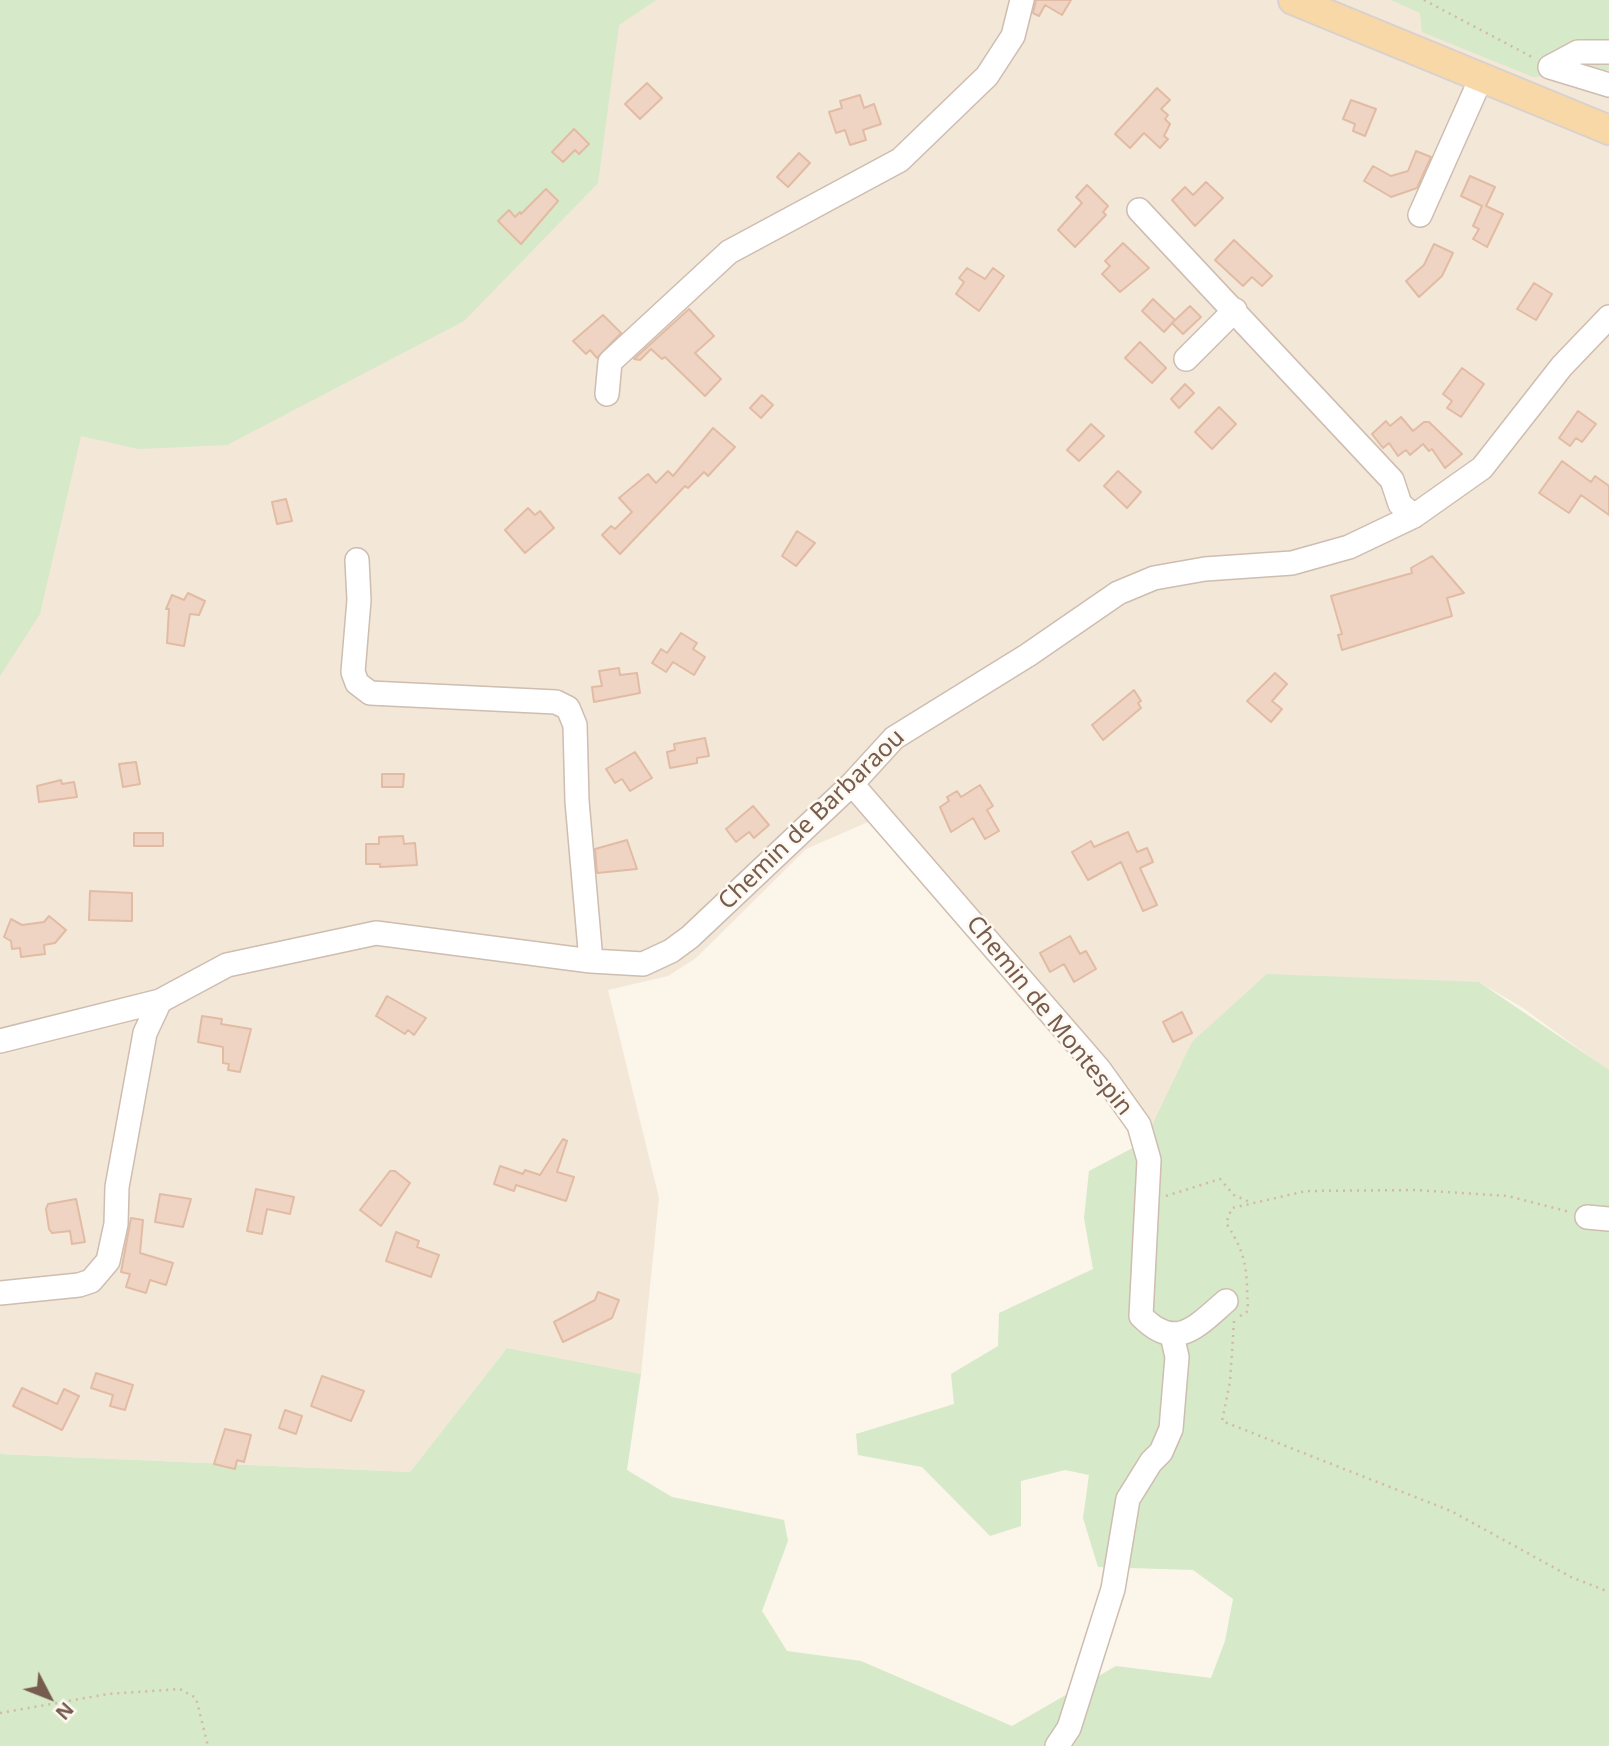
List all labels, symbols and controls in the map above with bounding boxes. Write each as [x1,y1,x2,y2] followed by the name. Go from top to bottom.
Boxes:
[713,724,911,916] street label: Chemin de Barbaraou
[960,910,1138,1122] street label: Chemin de Montespin
[14,1662,84,1732] north arrow
[50,1697,79,1725] text: N

